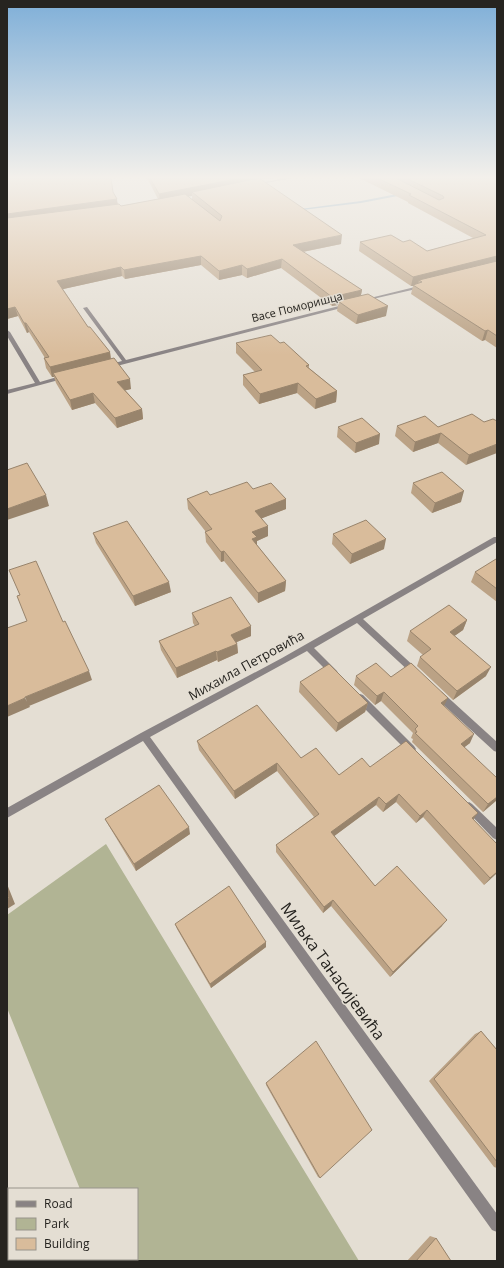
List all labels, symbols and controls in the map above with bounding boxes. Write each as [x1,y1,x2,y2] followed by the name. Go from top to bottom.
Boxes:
[250,288,344,325] street label: Васе Поморишца
[185,626,307,704] street label: Михаила Петровића
[276,898,390,1044] street label: Миљка Танасијевића
[8,1188,138,1260] legend
[44,1195,73,1212] text: Road
[44,1215,70,1232] text: Park
[44,1235,90,1252] text: Building

